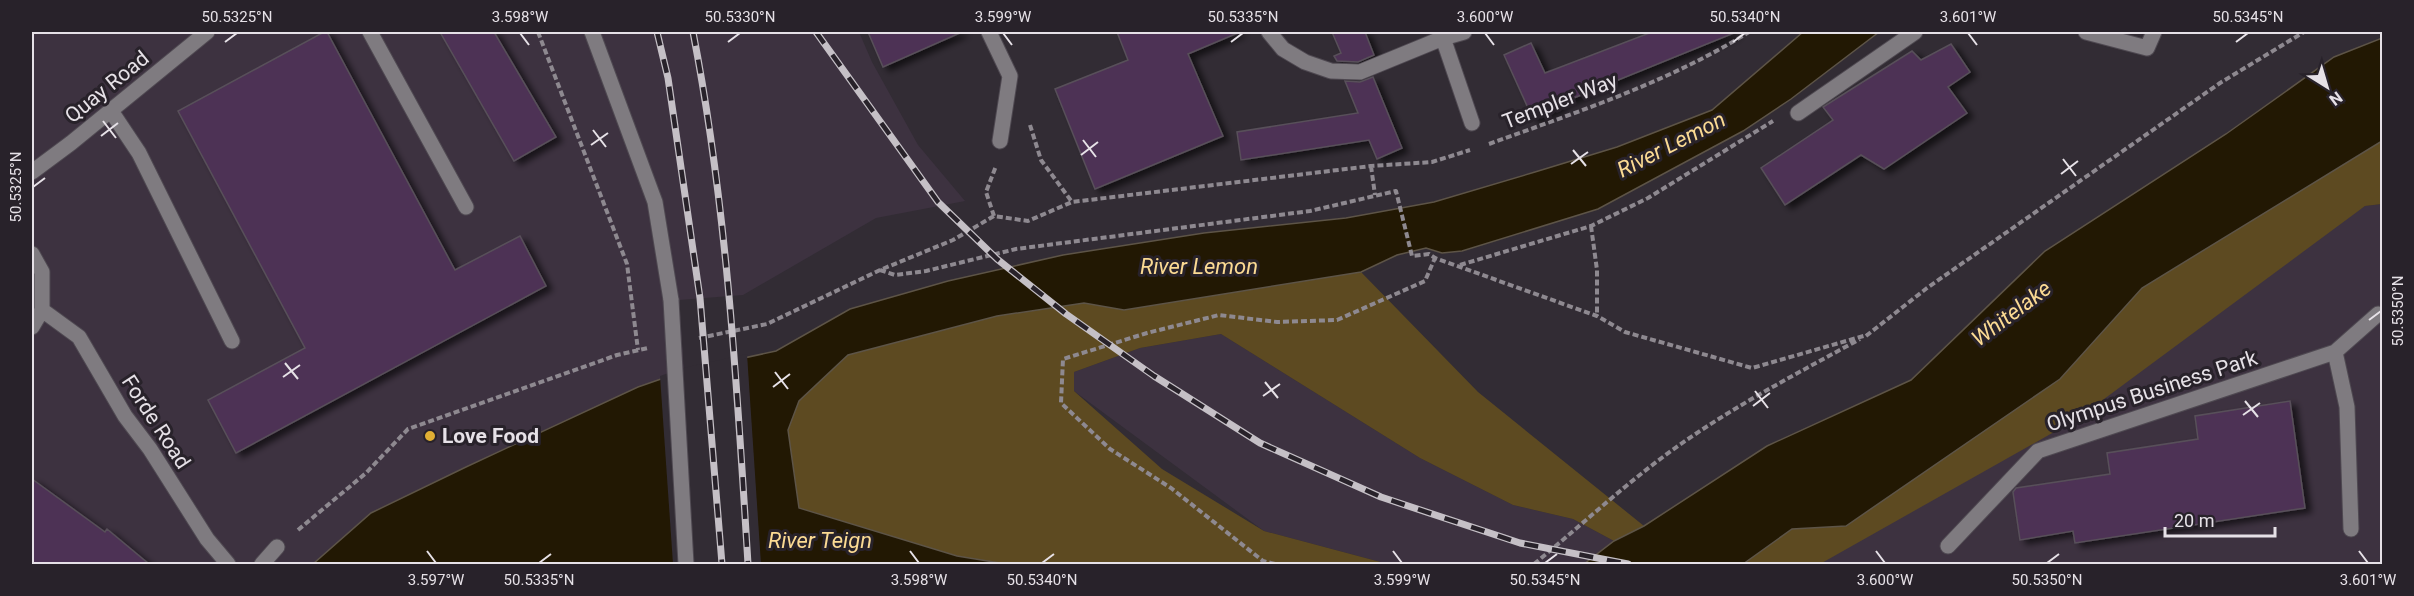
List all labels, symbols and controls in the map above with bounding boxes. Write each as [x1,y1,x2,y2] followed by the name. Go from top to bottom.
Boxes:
[202,8,272,26] text: 50.5325°N
[492,8,548,26] text: 3.598°W
[705,8,775,26] text: 50.5330°N
[975,8,1031,26] text: 3.599°W
[1208,8,1278,26] text: 50.5335°N
[1457,8,1513,26] text: 3.600°W
[1710,8,1780,26] text: 50.5340°N
[1940,8,1996,26] text: 3.601°W
[2213,8,2283,26] text: 50.5345°N
[60,46,154,128] street label: Quay Road
[2297,57,2357,117] north arrow
[1499,68,1621,134] street label: Templer Way
[2325,88,2346,110] text: N
[1613,107,1729,182] water label: River Lemon
[7,152,25,222] text: 50.5325°N
[1140,254,1258,279] water label: River Lemon
[1967,275,2056,351] water label: Whitelake
[2389,276,2407,346] text: 50.5350°N
[2044,346,2261,436] street label: Olympus Business Park
[117,371,195,473] street label: Forde Road
[442,424,539,448] place label: Love Food
[423,429,437,443] marker: Love Food
[2165,500,2274,538] scale bar
[2174,510,2214,531] text: 20 m
[768,528,872,553] water label: River Teign
[408,571,464,589] text: 3.597°W
[504,571,574,589] text: 50.5335°N
[891,571,947,589] text: 3.598°W
[1007,571,1077,589] text: 50.5340°N
[1374,571,1430,589] text: 3.599°W
[1510,571,1580,589] text: 50.5345°N
[1857,571,1913,589] text: 3.600°W
[2012,571,2082,589] text: 50.5350°N
[2340,571,2396,589] text: 3.601°W

